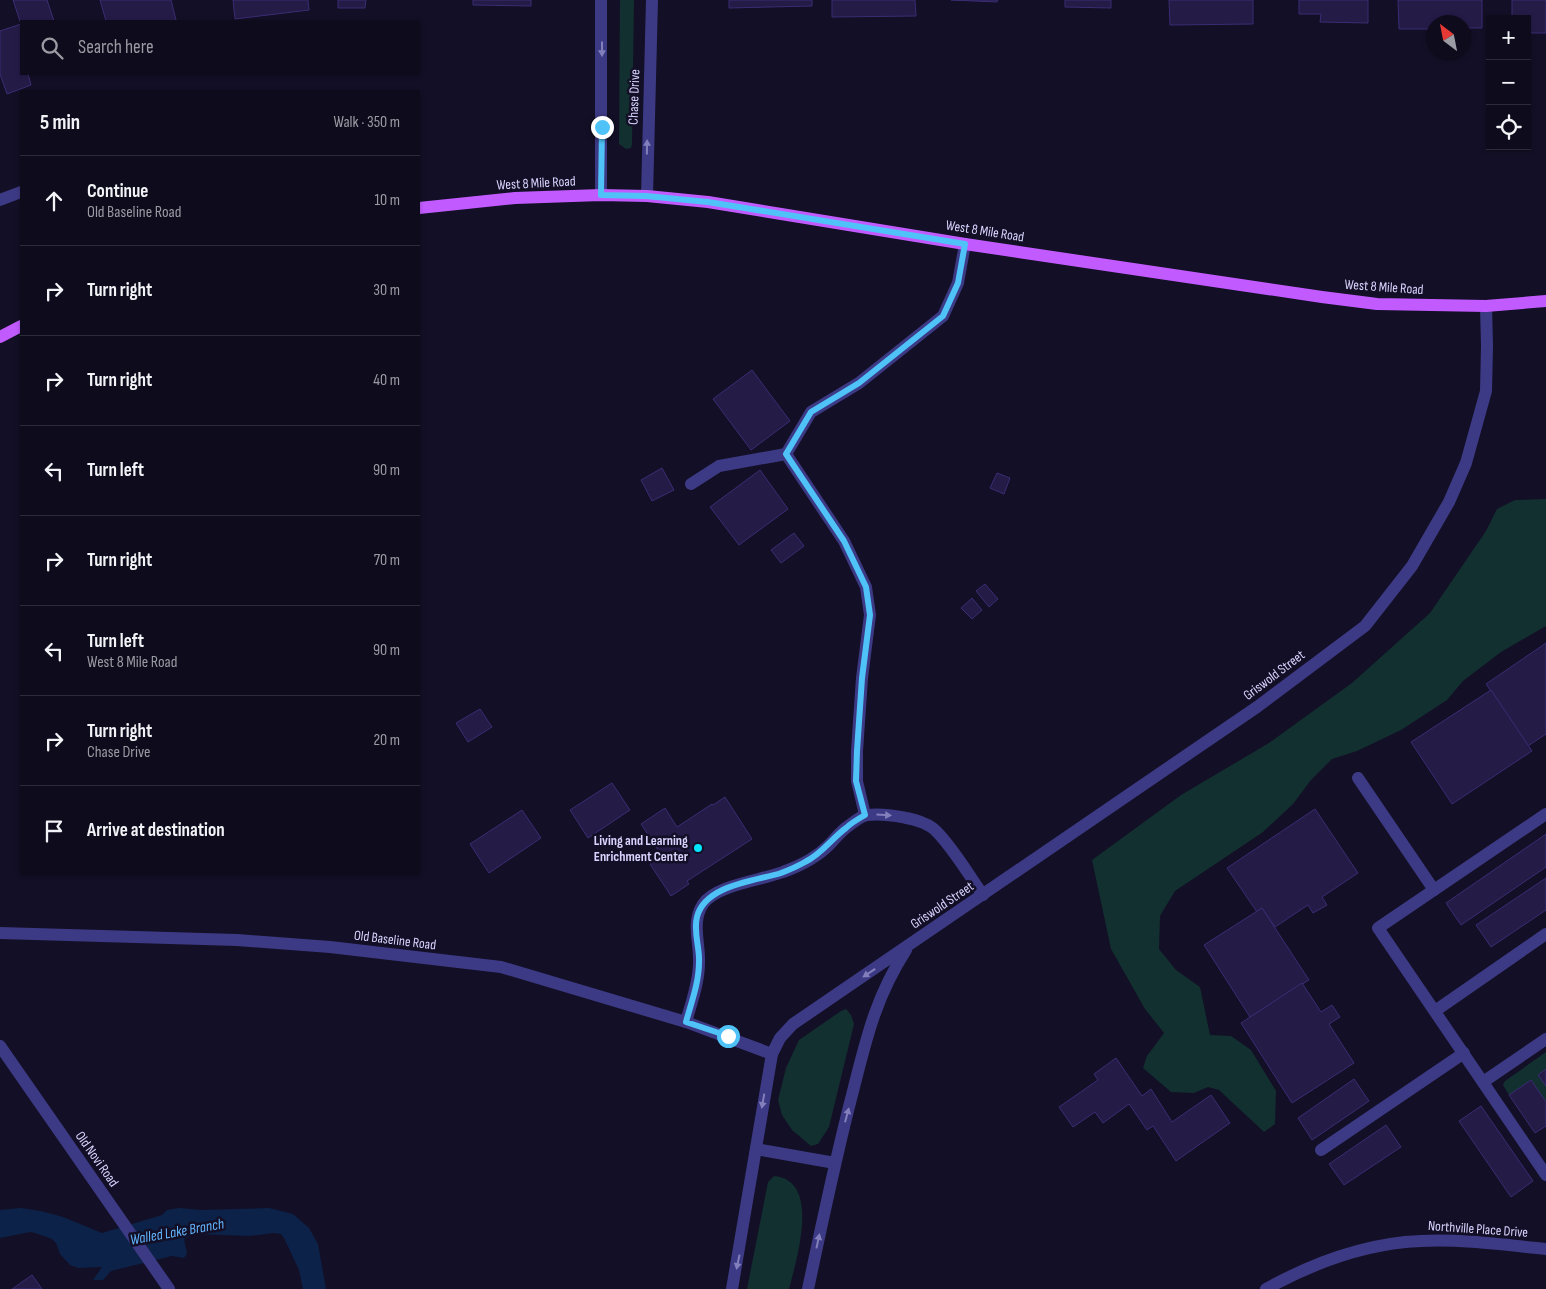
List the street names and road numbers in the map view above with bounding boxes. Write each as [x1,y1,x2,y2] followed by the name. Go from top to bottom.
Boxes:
[625,69,643,125] street label: Chase Drive
[496,172,576,194] street label: West 8 Mile Road
[945,216,1026,246] street label: West 8 Mile Road
[1344,276,1424,298] street label: West 8 Mile Road
[1240,646,1308,704] street label: Griswold Street
[907,878,977,932] street label: Griswold Street
[353,927,437,953] street label: Old Baseline Road
[72,1128,122,1190] street label: Old Novi Road
[1427,1217,1529,1241] street label: Northville Place Drive

